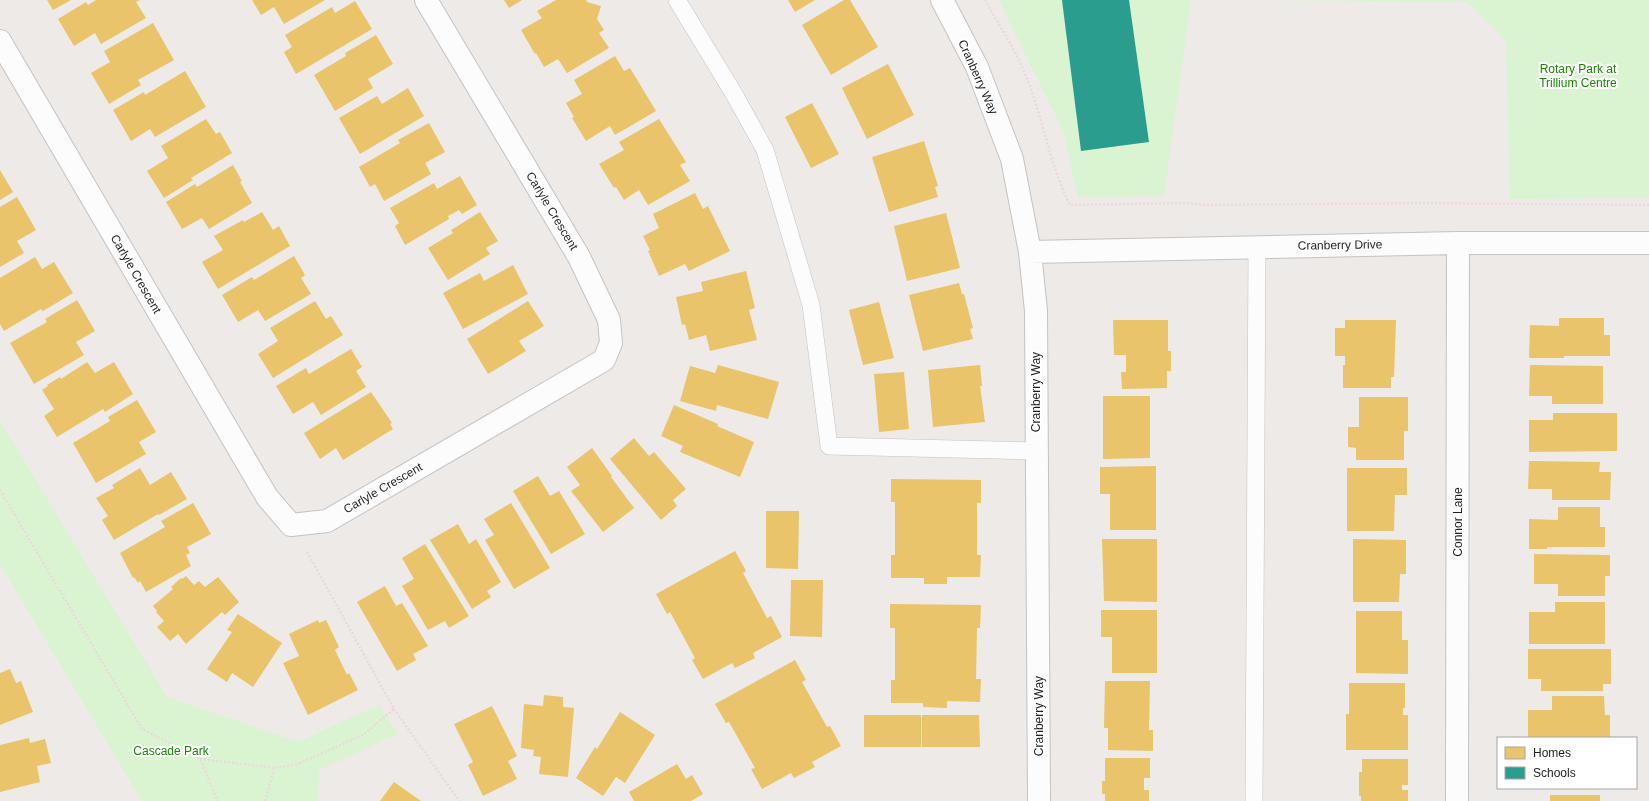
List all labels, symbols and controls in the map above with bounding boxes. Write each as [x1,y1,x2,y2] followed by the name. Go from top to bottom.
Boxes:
[955,37,1001,117] street label: Cranberry Way
[1539,62,1617,90] park label: Rotary Park at Trillium Centre
[523,169,581,253] street label: Carlyle Crescent
[108,232,165,316] street label: Carlyle Crescent
[1298,237,1383,253] street label: Cranberry Drive
[1029,352,1043,432] street label: Cranberry Way
[341,459,425,516] street label: Carlyle Crescent
[1451,487,1465,557] street label: Connor Lane
[1032,676,1046,756] street label: Cranberry Way
[1497,737,1637,789] legend
[133,744,210,758] park label: Cascade Park
[1533,746,1571,760] text: Homes
[1533,766,1576,780] text: Schools

